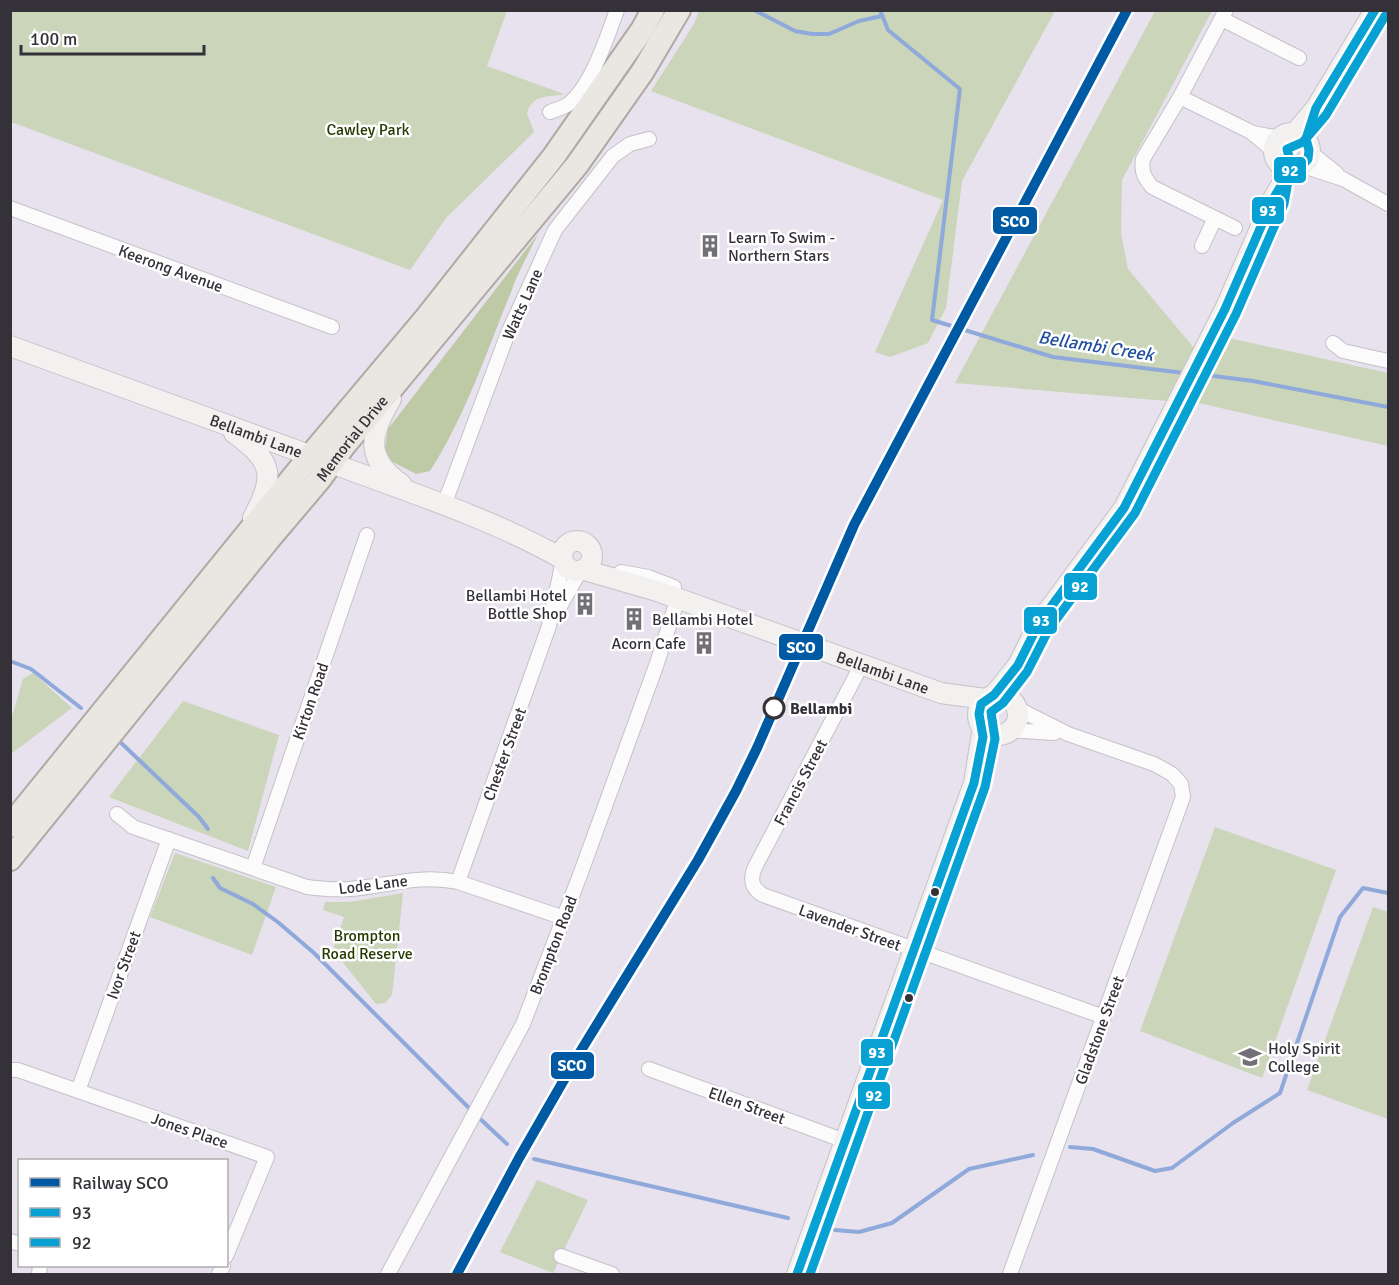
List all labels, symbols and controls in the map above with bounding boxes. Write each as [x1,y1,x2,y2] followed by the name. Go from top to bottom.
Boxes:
[21,18,204,56] scale bar
[30,28,77,50] text: 100 m
[326,120,410,140] park label: Cawley Park
[1273,156,1307,184] line badge: 92
[1281,161,1299,181] text: 92
[1251,196,1285,225] line badge: 93
[1259,201,1277,221] text: 93
[992,206,1038,235] line badge: SCO
[1000,212,1030,232] text: SCO
[728,228,835,266] place label: Learn To Swim - Northern Stars
[697,233,723,259] building icon: Learn To Swim - Northern Stars
[116,241,226,297] street label: Keerong Avenue
[498,266,547,343] street label: Watts Lane
[1037,326,1157,366] water label: Bellambi Creek
[312,392,393,486] street label: Memorial Drive
[207,411,305,463] street label: Bellambi Lane
[1063,572,1098,601] line badge: 92
[1071,577,1089,597] text: 92
[466,586,567,624] place label: Bellambi Hotel Bottle Shop
[572,591,598,617] building icon: Bellambi Hotel Bottle Shop
[621,606,647,632] building icon: Bellambi Hotel
[1023,606,1058,635] line badge: 93
[652,610,754,630] place label: Bellambi Hotel
[1032,611,1050,631] text: 93
[691,630,717,656] building icon: Acorn Cafe
[778,633,824,661] line badge: SCO
[612,634,686,654] place label: Acorn Cafe
[786,638,816,658] text: SCO
[833,647,932,699] street label: Bellambi Lane
[288,660,333,743] street label: Kirton Road
[763,697,785,719] marker: Bellambi
[790,699,852,719] place label: Bellambi
[479,705,531,804] street label: Chester Street
[770,736,832,829] street label: Francis Street
[338,871,409,899] street label: Lode Lane
[929,886,941,898] unlabelled marker
[526,893,582,998] street label: Brompton Road
[796,900,904,956] street label: Lavender Street
[321,926,413,964] park label: Brompton Road Reserve
[102,928,146,1002] street label: Ivor Street
[1071,973,1129,1087] street label: Gladstone Street
[903,992,915,1004] unlabelled marker
[860,1038,894,1067] line badge: 93
[1268,1039,1341,1077] place label: Holy Spirit College
[868,1043,886,1063] text: 93
[1237,1044,1263,1070] school or university icon: Holy Spirit College
[550,1051,595,1080] line badge: SCO
[557,1056,587,1076] text: SCO
[857,1081,891,1110] line badge: 92
[706,1083,788,1129] street label: Ellen Street
[865,1086,883,1106] text: 92
[149,1108,231,1153] street label: Jones Place
[18,1159,228,1267] legend
[72,1172,168,1194] text: Railway SCO
[72,1202,91,1224] text: 93
[72,1232,91,1254] text: 92

